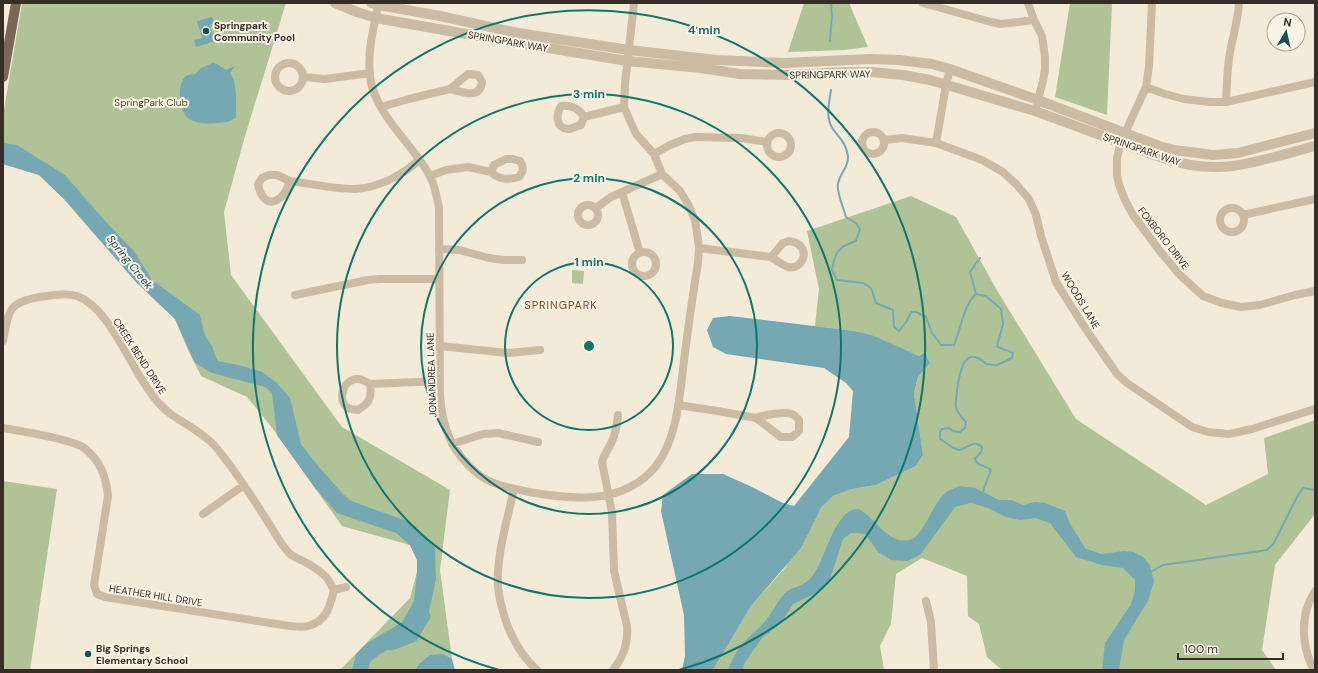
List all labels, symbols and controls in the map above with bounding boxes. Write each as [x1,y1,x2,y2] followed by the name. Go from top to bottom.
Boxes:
[1266,12,1306,52] north arrow
[1283,15,1293,30] text: N
[214,19,295,44] place label: Springpark Community Pool
[688,22,720,38] text: 4 min
[201,26,211,36] marker: Springpark Community Pool
[467,28,549,55] street label: SPRINGPARK WAY
[789,67,871,82] street label: SPRINGPARK WAY
[573,86,605,102] text: 3 min
[114,96,188,109] park label: SpringPark Club
[1101,130,1182,169] street label: SPRINGPARK WAY
[573,170,605,186] text: 2 min
[1135,204,1192,273] street label: FOXBORO DRIVE
[104,232,156,292] water label: Spring Creek
[574,254,604,270] text: 1 min
[1058,269,1103,332] street label: WOODS LANE
[524,298,598,312] district label: SPRINGPARK
[110,316,169,397] street label: CREEK BEND DRIVE
[424,332,439,418] street label: JONANDREA LANE
[582,339,596,353] centre of rings
[108,582,204,609] street label: HEATHER HILL DRIVE
[1178,635,1283,661] scale bar
[1184,641,1218,657] text: 100 m
[96,642,188,667] place label: Big Springs Elementary School
[83,649,93,659] marker: Big Springs Elementary School

